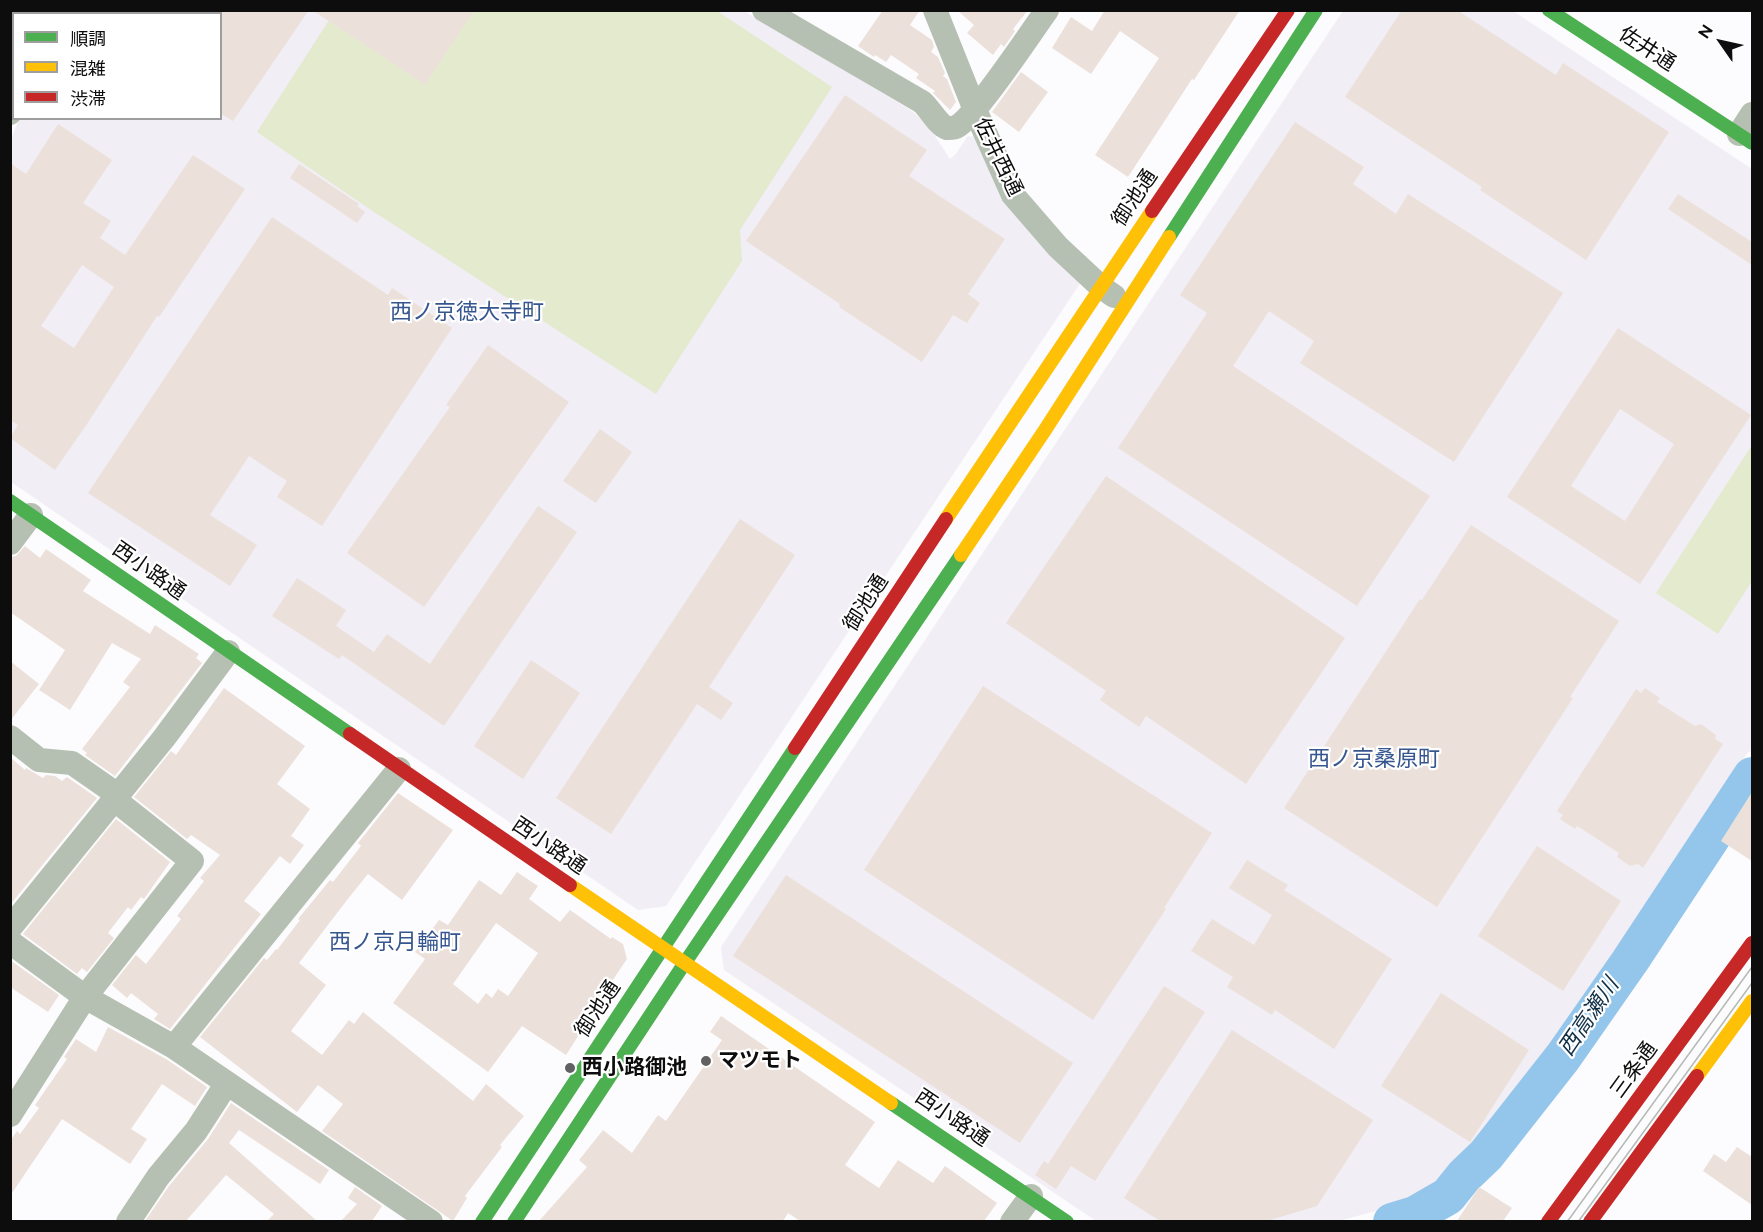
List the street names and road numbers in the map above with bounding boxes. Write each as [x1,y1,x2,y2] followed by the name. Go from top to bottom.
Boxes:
[1614,21,1680,77] street label: 佐井通
[968,114,1028,200] street label: 佐井西通
[1107,165,1163,231] street label: 御池通
[107,537,191,605] street label: 西小路通
[838,570,894,636] street label: 御池通
[507,812,591,880] street label: 西小路通
[570,976,626,1042] street label: 御池通
[1605,1037,1663,1103] street label: 三条通
[910,1084,994,1152] street label: 西小路通

